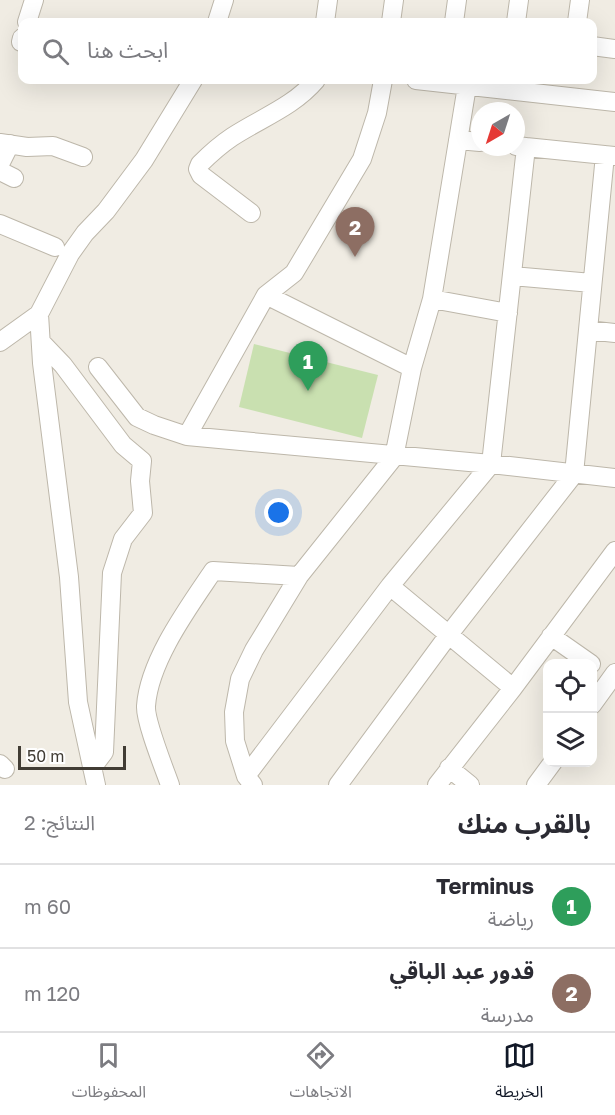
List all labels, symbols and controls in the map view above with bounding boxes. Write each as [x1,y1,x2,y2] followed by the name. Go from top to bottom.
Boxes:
[18,18,597,84] search box
[39,35,72,68] icon: search
[87,36,168,63] text: ابحث هنا
[471,102,525,156] north arrow
[336,208,374,257] pin: 2
[288,342,328,391] pin: 1
[264,498,293,527] your location
[543,659,597,767] map controls
[543,659,597,713] button: locate
[543,713,597,767] button: layers
[18,743,126,770] scale bar
[27,746,64,766] text: 50 m
[458,808,591,839] text: بالقرب منك
[24,810,95,834] text: النتائج: 2
[436,872,534,899] text: Terminus
[24,894,71,918] text: 60 m
[566,894,577,918] text: 1
[488,906,534,930] text: رياضة
[389,957,534,984] text: قدور عبد الباقي
[24,981,80,1005] text: 120 m
[565,981,578,1005] text: 2
[481,1002,534,1026] text: مدرسة
[72,1039,146,1109] tab: المحفوظات
[289,1039,352,1109] tab: الاتجاهات
[495,1039,543,1109] tab: الخريطة

